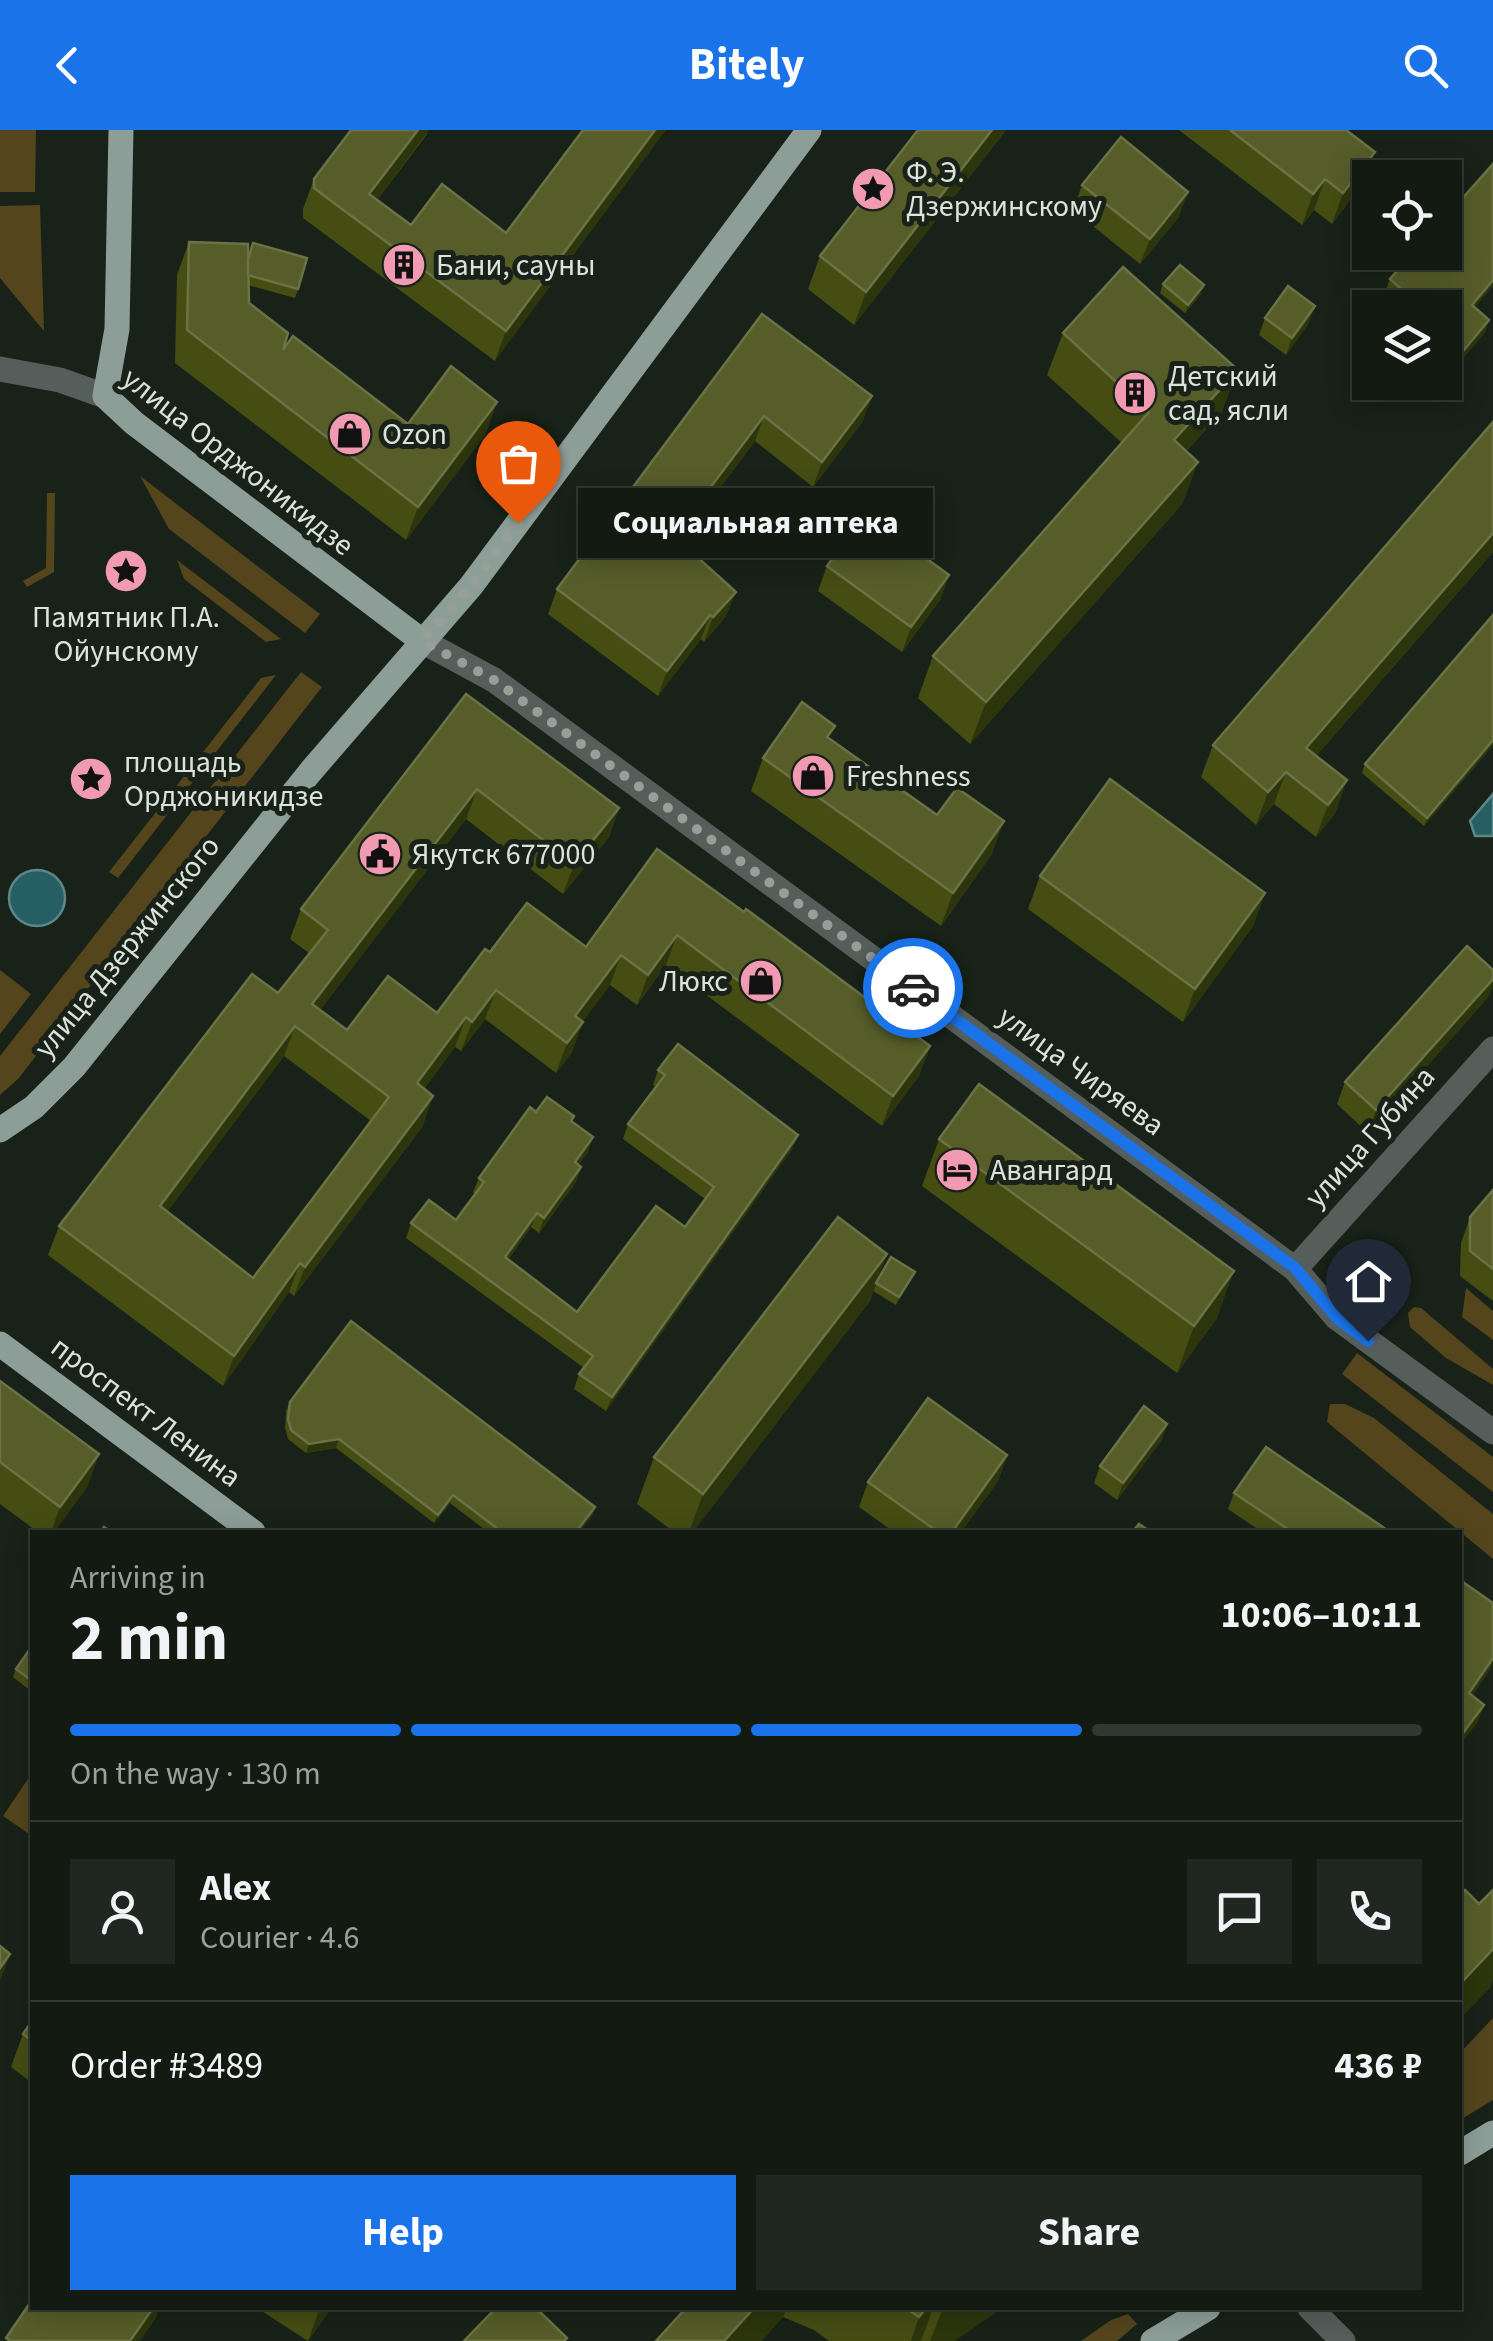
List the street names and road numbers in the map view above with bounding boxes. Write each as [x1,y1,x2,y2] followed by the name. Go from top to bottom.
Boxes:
[113,358,363,566] street label: улица Орджоникидзе
[24,827,230,1067] street label: улица Дзержинского
[989,996,1173,1146] street label: улица Чиряева
[1295,1057,1445,1217] street label: улица Губина
[42,1326,250,1498] street label: проспект Ленина

